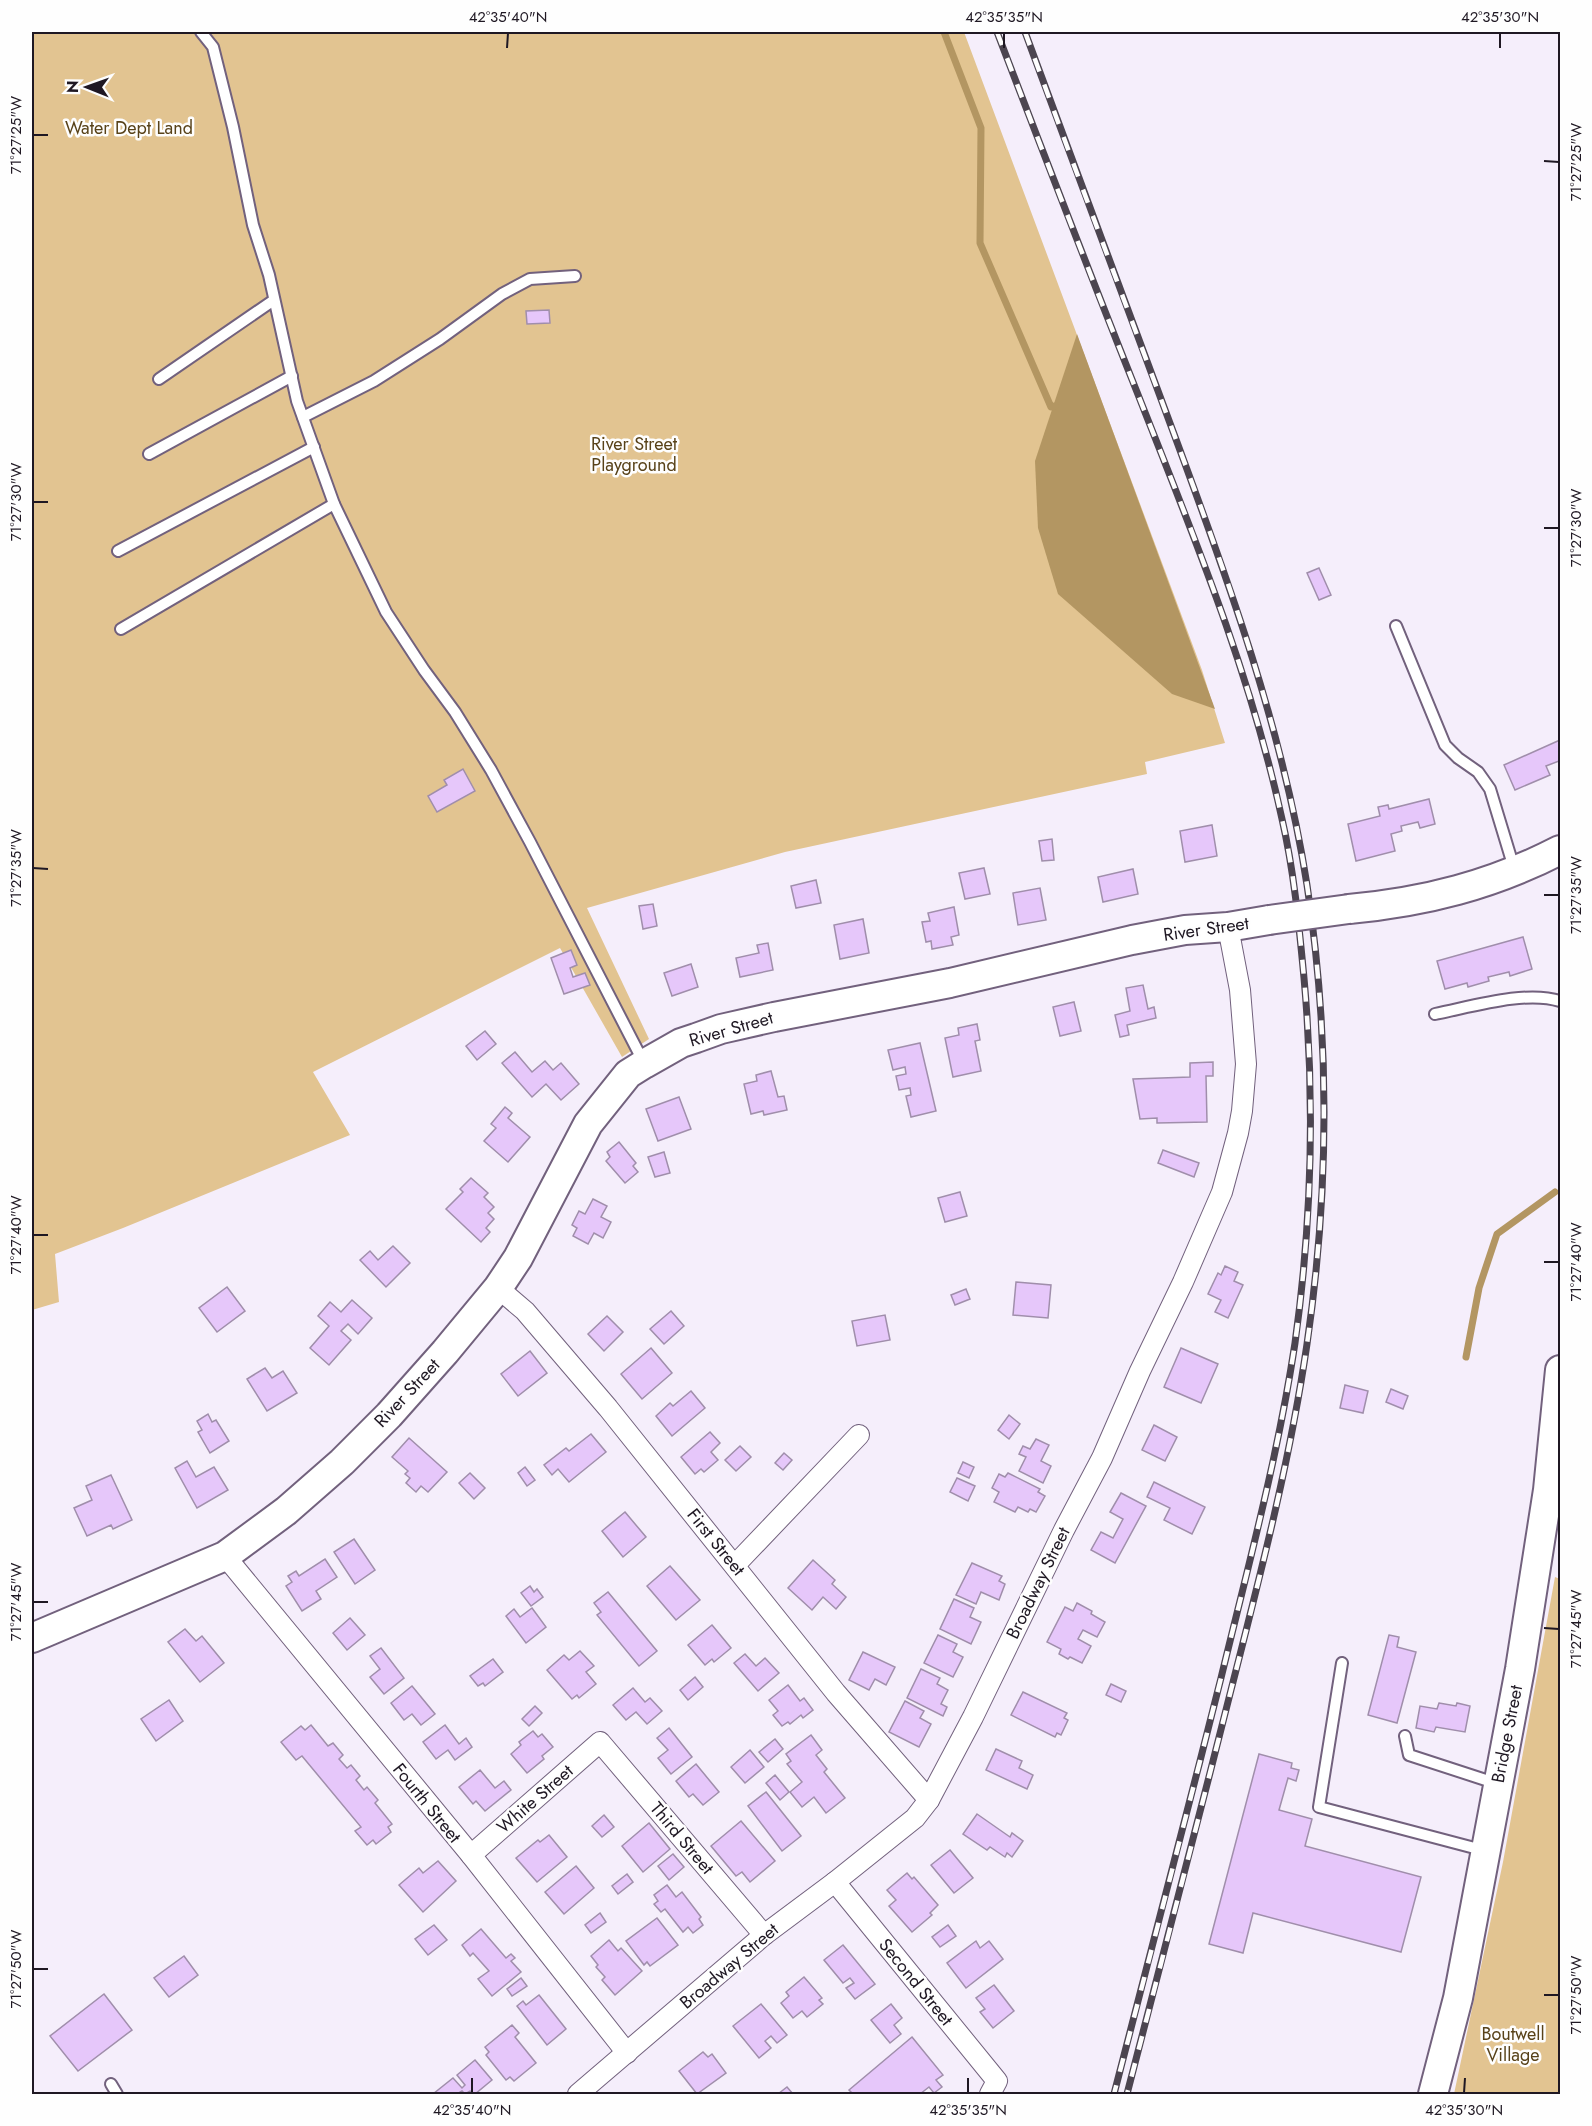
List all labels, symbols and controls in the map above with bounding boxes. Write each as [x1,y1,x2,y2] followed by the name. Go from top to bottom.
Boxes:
[469,6,547,28] text: 42°35'40"N
[965,6,1043,28] text: 42°35'35"N
[1461,6,1539,28] text: 42°35'30"N
[57,57,117,117] north arrow
[61,80,84,93] text: N
[5,96,27,174] text: 71°27'25"W
[65,115,193,141] park label: Water Dept Land
[1565,123,1587,201] text: 71°27'25"W
[591,431,678,478] park label: River Street Playground
[5,463,27,541] text: 71°27'30"W
[1565,489,1587,567] text: 71°27'30"W
[5,829,27,907] text: 71°27'35"W
[1565,856,1587,934] text: 71°27'35"W
[1162,910,1251,948] street label: River Street
[686,1004,777,1053] street label: River Street
[5,1195,27,1275] text: 71°27'40"W
[1565,1222,1587,1302] text: 71°27'40"W
[368,1352,446,1433] street label: River Street
[681,1503,752,1582] street label: First Street
[1000,1522,1077,1643] street label: Broadway Street
[5,1563,27,1641] text: 71°27'45"W
[1565,1590,1587,1668] text: 71°27'45"W
[1485,1682,1529,1785] street label: Bridge Street
[387,1758,468,1849] street label: Fourth Street
[491,1758,579,1840] street label: White Street
[644,1796,720,1880] street label: Third Street
[674,1916,785,2015] street label: Broadway Street
[5,1929,27,2008] text: 71°27'50"W
[873,1933,960,2032] street label: Second Street
[1565,1955,1587,2034] text: 71°27'50"W
[1481,2021,1545,2068] park label: Boutwell Village
[433,2099,511,2121] text: 42°35'40"N
[929,2099,1007,2121] text: 42°35'35"N
[1425,2099,1503,2121] text: 42°35'30"N

